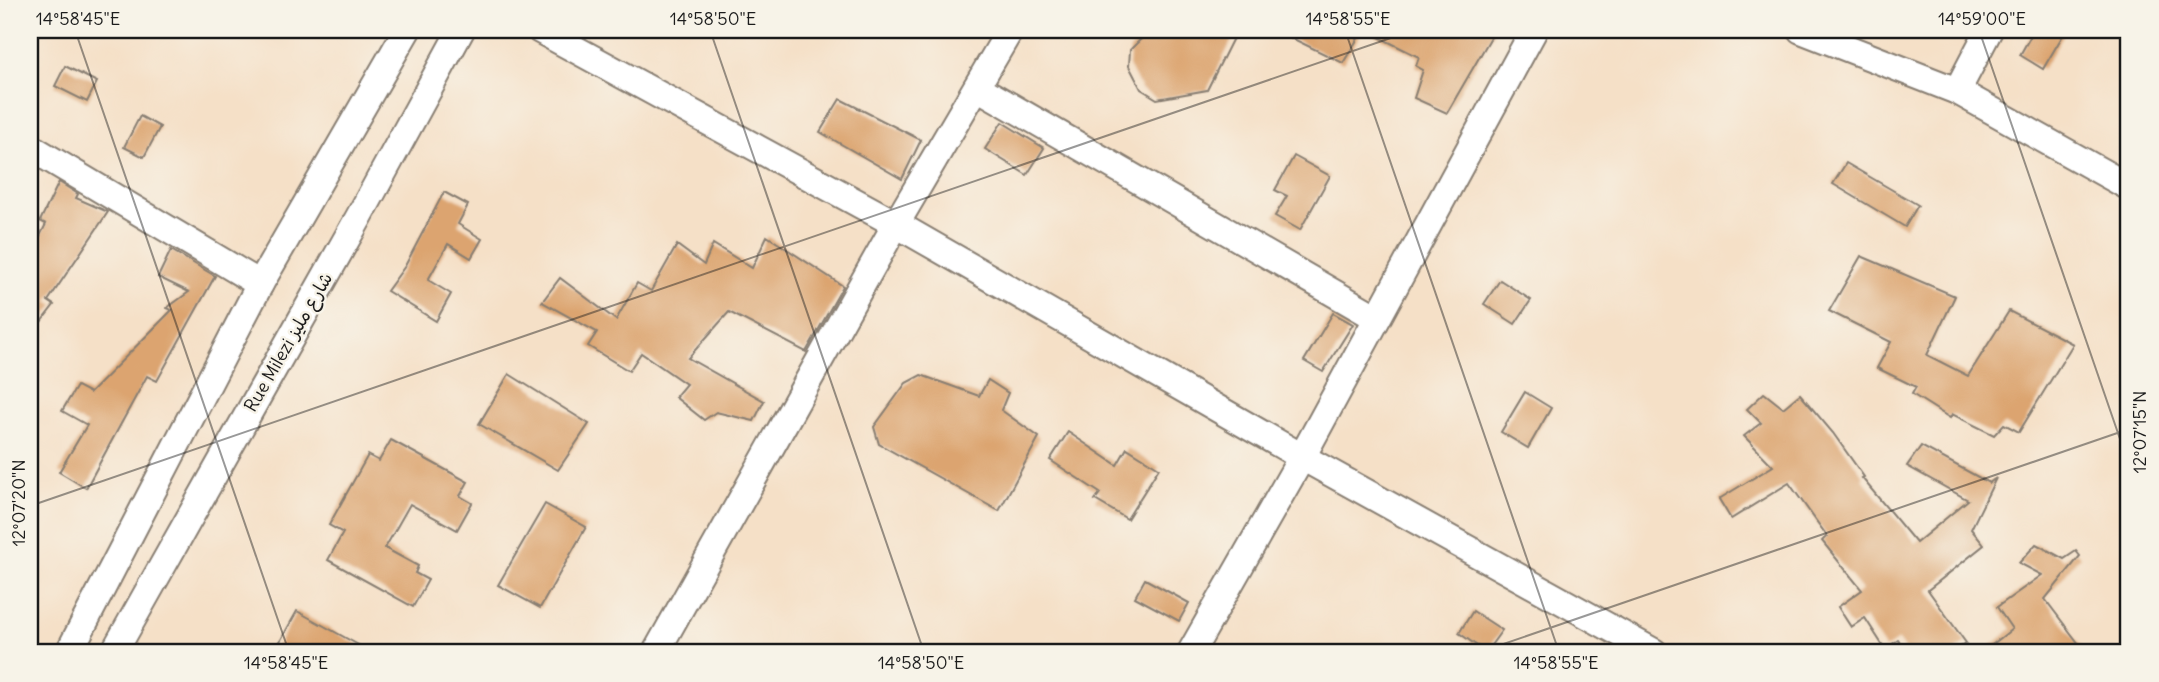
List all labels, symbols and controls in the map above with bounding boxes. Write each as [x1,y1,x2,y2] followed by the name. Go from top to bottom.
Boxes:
[36,7,120,30] text: 14°58'45"E
[670,7,756,30] text: 14°58'50"E
[1305,7,1391,30] text: 14°58'55"E
[1938,7,2026,30] text: 14°59'00"E
[239,268,338,416] street label: Rue Milezi شارع مليز
[2128,391,2151,473] text: 12°07'15"N
[7,459,30,547] text: 12°07'20"N
[244,651,328,674] text: 14°58'45"E
[878,651,964,674] text: 14°58'50"E
[1513,651,1599,674] text: 14°58'55"E

